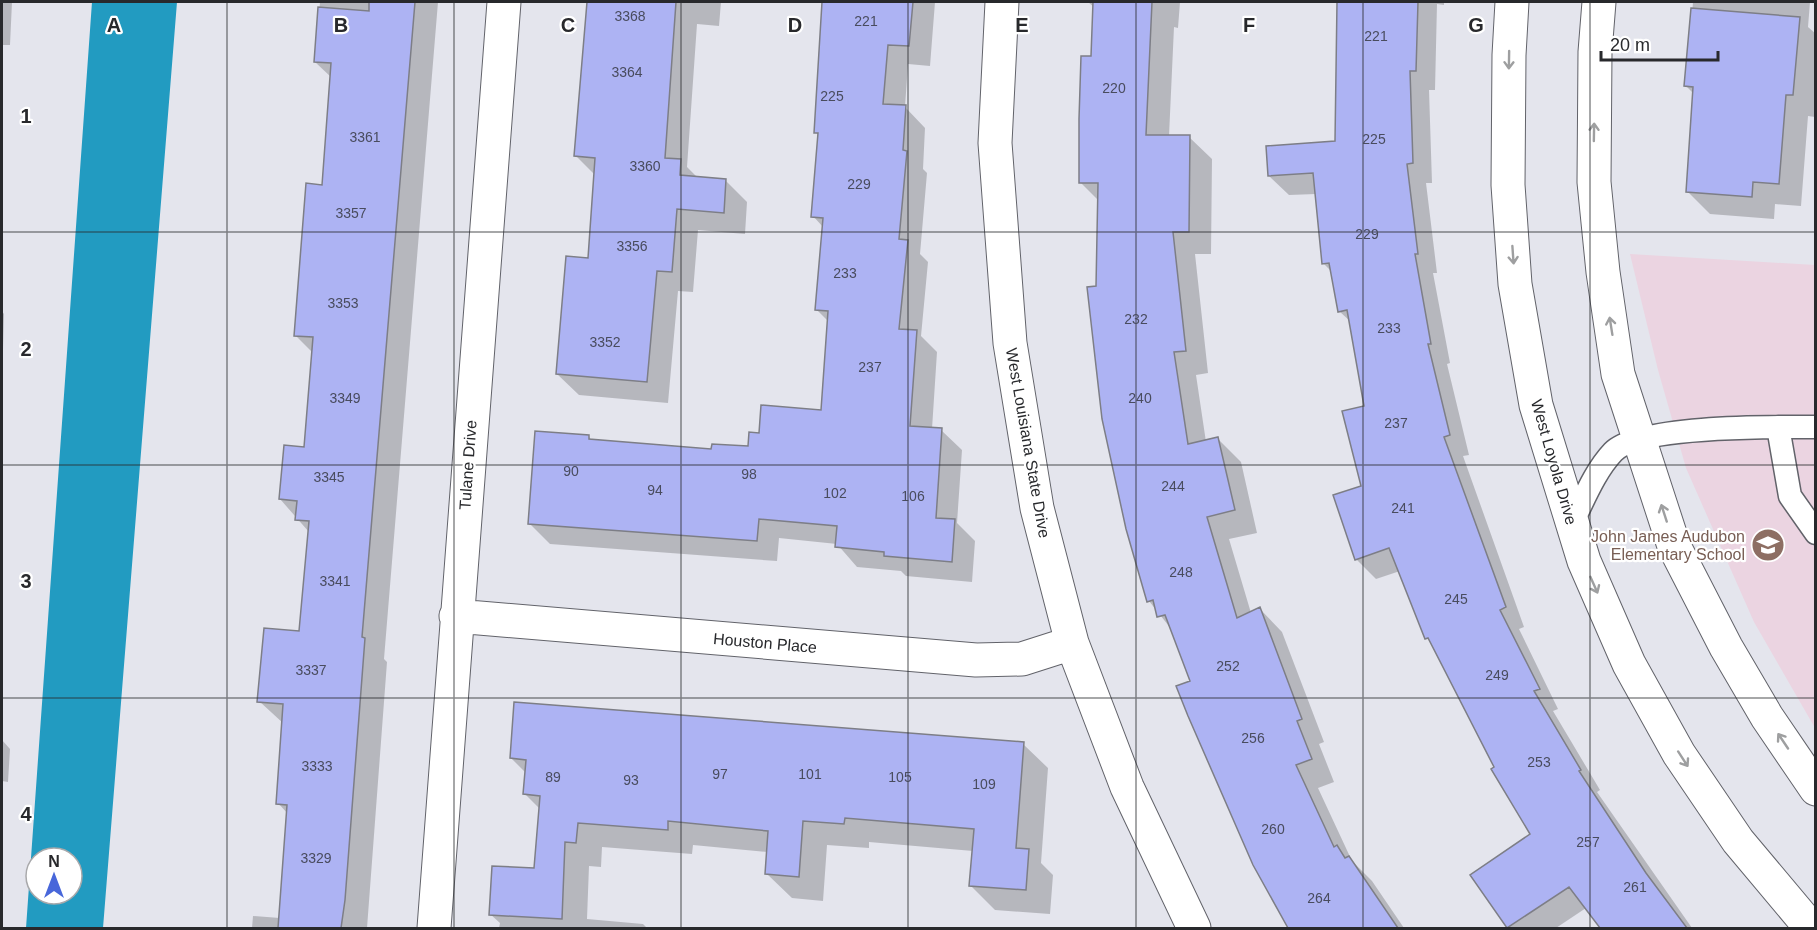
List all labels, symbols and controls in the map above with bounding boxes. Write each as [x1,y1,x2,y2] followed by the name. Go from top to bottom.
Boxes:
[614,8,646,24] house number: 3368
[854,13,878,29] house number: 221
[107,14,121,36] text: A
[334,14,348,36] text: B
[561,14,575,36] text: C
[788,14,802,36] text: D
[1015,14,1029,36] text: E
[1243,14,1255,36] text: F
[1468,14,1484,36] text: G
[1601,24,1718,62] scale bar
[1364,28,1388,44] house number: 221
[1610,35,1650,55] text: 20 m
[1503,49,1515,69] one-way arrow
[611,64,643,80] house number: 3364
[1102,80,1126,96] house number: 220
[820,88,844,104] house number: 225
[20,105,32,127] text: 1
[1588,122,1600,142] one-way arrow
[349,129,381,145] house number: 3361
[1362,131,1386,147] house number: 225
[629,158,661,174] house number: 3360
[847,176,871,192] house number: 229
[335,205,367,221] house number: 3357
[1355,226,1379,242] house number: 229
[616,238,648,254] house number: 3356
[1507,244,1518,264] one-way arrow
[833,265,857,281] house number: 233
[327,295,359,311] house number: 3353
[1124,311,1148,327] house number: 232
[1605,316,1616,336] one-way arrow
[1377,320,1401,336] house number: 233
[589,334,621,350] house number: 3352
[20,338,32,360] text: 2
[1003,347,1053,539] street label: West Louisiana State Drive
[858,359,882,375] house number: 237
[329,390,361,406] house number: 3349
[1128,390,1152,406] house number: 240
[1528,397,1580,527] street label: West Loyola Drive
[1384,415,1408,431] house number: 237
[456,419,480,511] street label: Tulane Drive
[563,463,579,479] house number: 90
[741,466,757,482] house number: 98
[313,469,345,485] house number: 3345
[1161,478,1185,494] house number: 244
[647,482,663,498] house number: 94
[823,485,847,501] house number: 102
[901,488,925,504] house number: 106
[1391,500,1415,516] house number: 241
[1658,504,1669,523] one-way arrow
[1750,527,1786,563] school or university icon: John James Audubon Elementary School
[1591,528,1745,563] place label: John James Audubon Elementary School
[1169,564,1193,580] house number: 248
[20,570,32,592] text: 3
[319,573,351,589] house number: 3341
[1589,576,1601,594] one-way arrow
[1444,591,1468,607] house number: 245
[712,630,818,656] street label: Houston Place
[1216,658,1240,674] house number: 252
[295,662,327,678] house number: 3337
[1485,667,1509,683] house number: 249
[1241,730,1265,746] house number: 256
[1777,733,1789,750] one-way arrow
[1677,750,1689,767] one-way arrow
[1527,754,1551,770] house number: 253
[301,758,333,774] house number: 3333
[712,766,728,782] house number: 97
[798,766,822,782] house number: 101
[545,769,561,785] house number: 89
[888,769,912,785] house number: 105
[623,772,639,788] house number: 93
[972,776,996,792] house number: 109
[20,803,32,825] text: 4
[1261,821,1285,837] house number: 260
[1576,834,1600,850] house number: 257
[24,846,84,906] north arrow
[300,850,332,866] house number: 3329
[48,853,60,870] text: N
[1623,879,1647,895] house number: 261
[1307,890,1331,906] house number: 264

